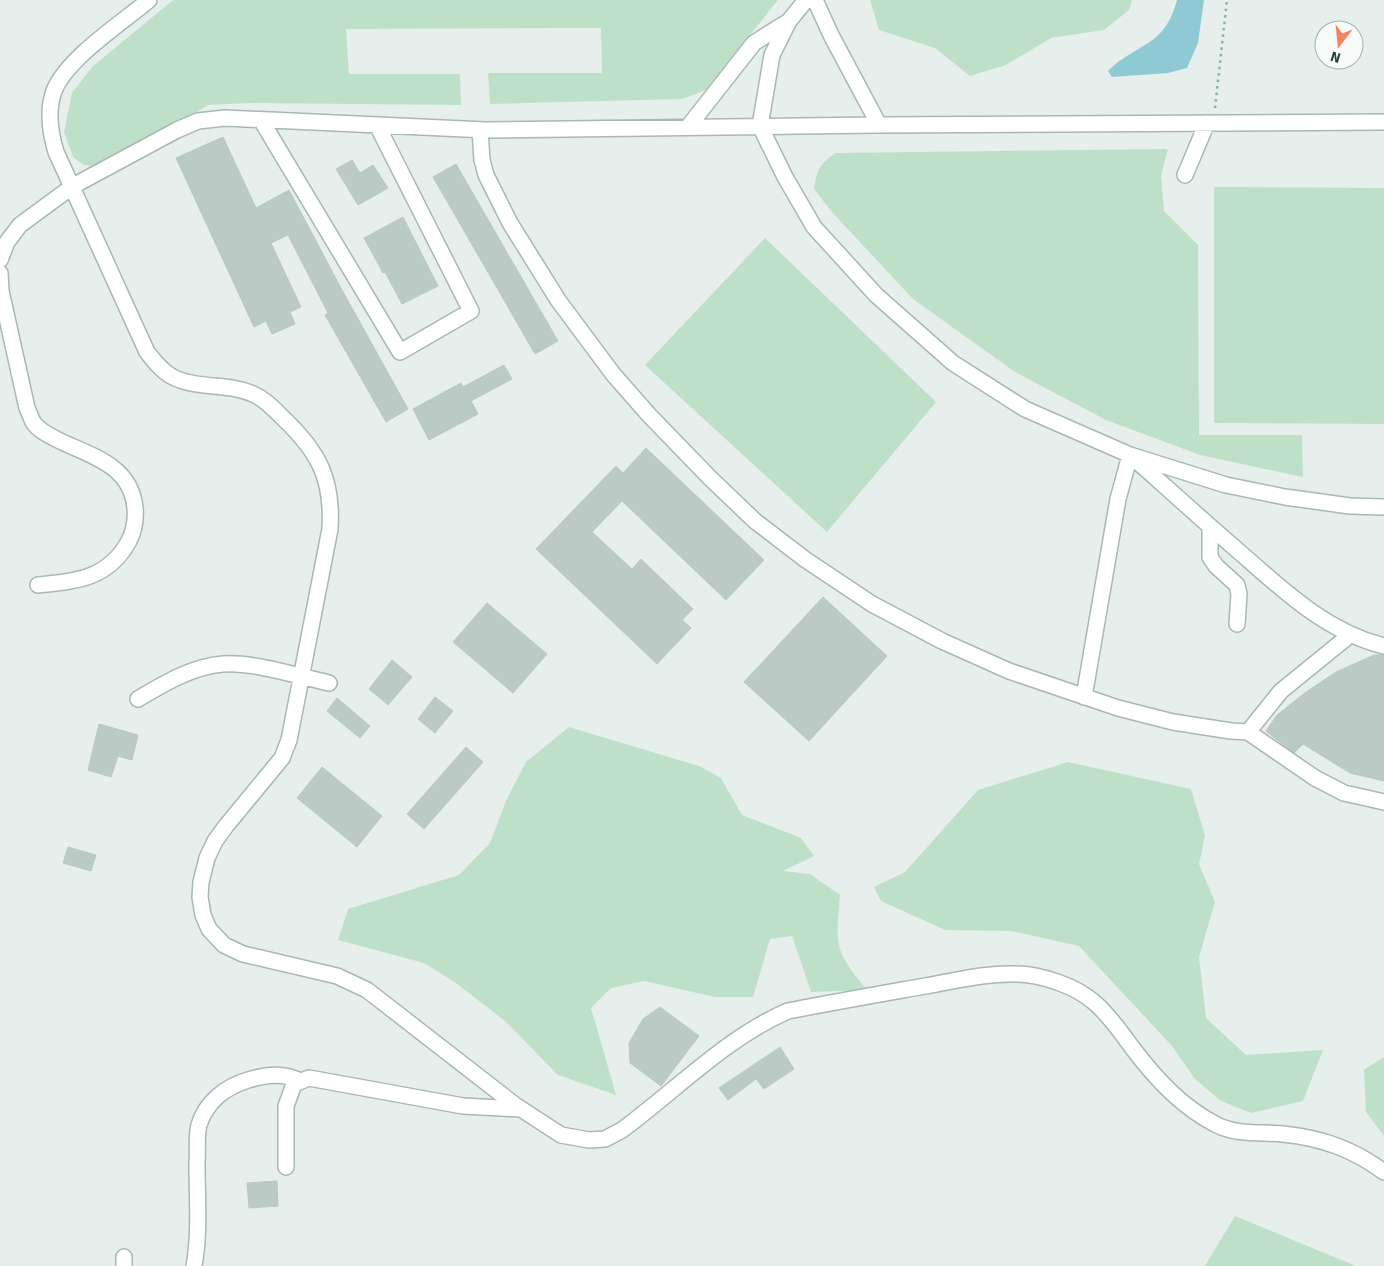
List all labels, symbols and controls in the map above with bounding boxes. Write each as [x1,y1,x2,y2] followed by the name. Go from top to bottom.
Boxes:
[1314,20,1364,70] north arrow
[1329,48,1343,67] text: N

